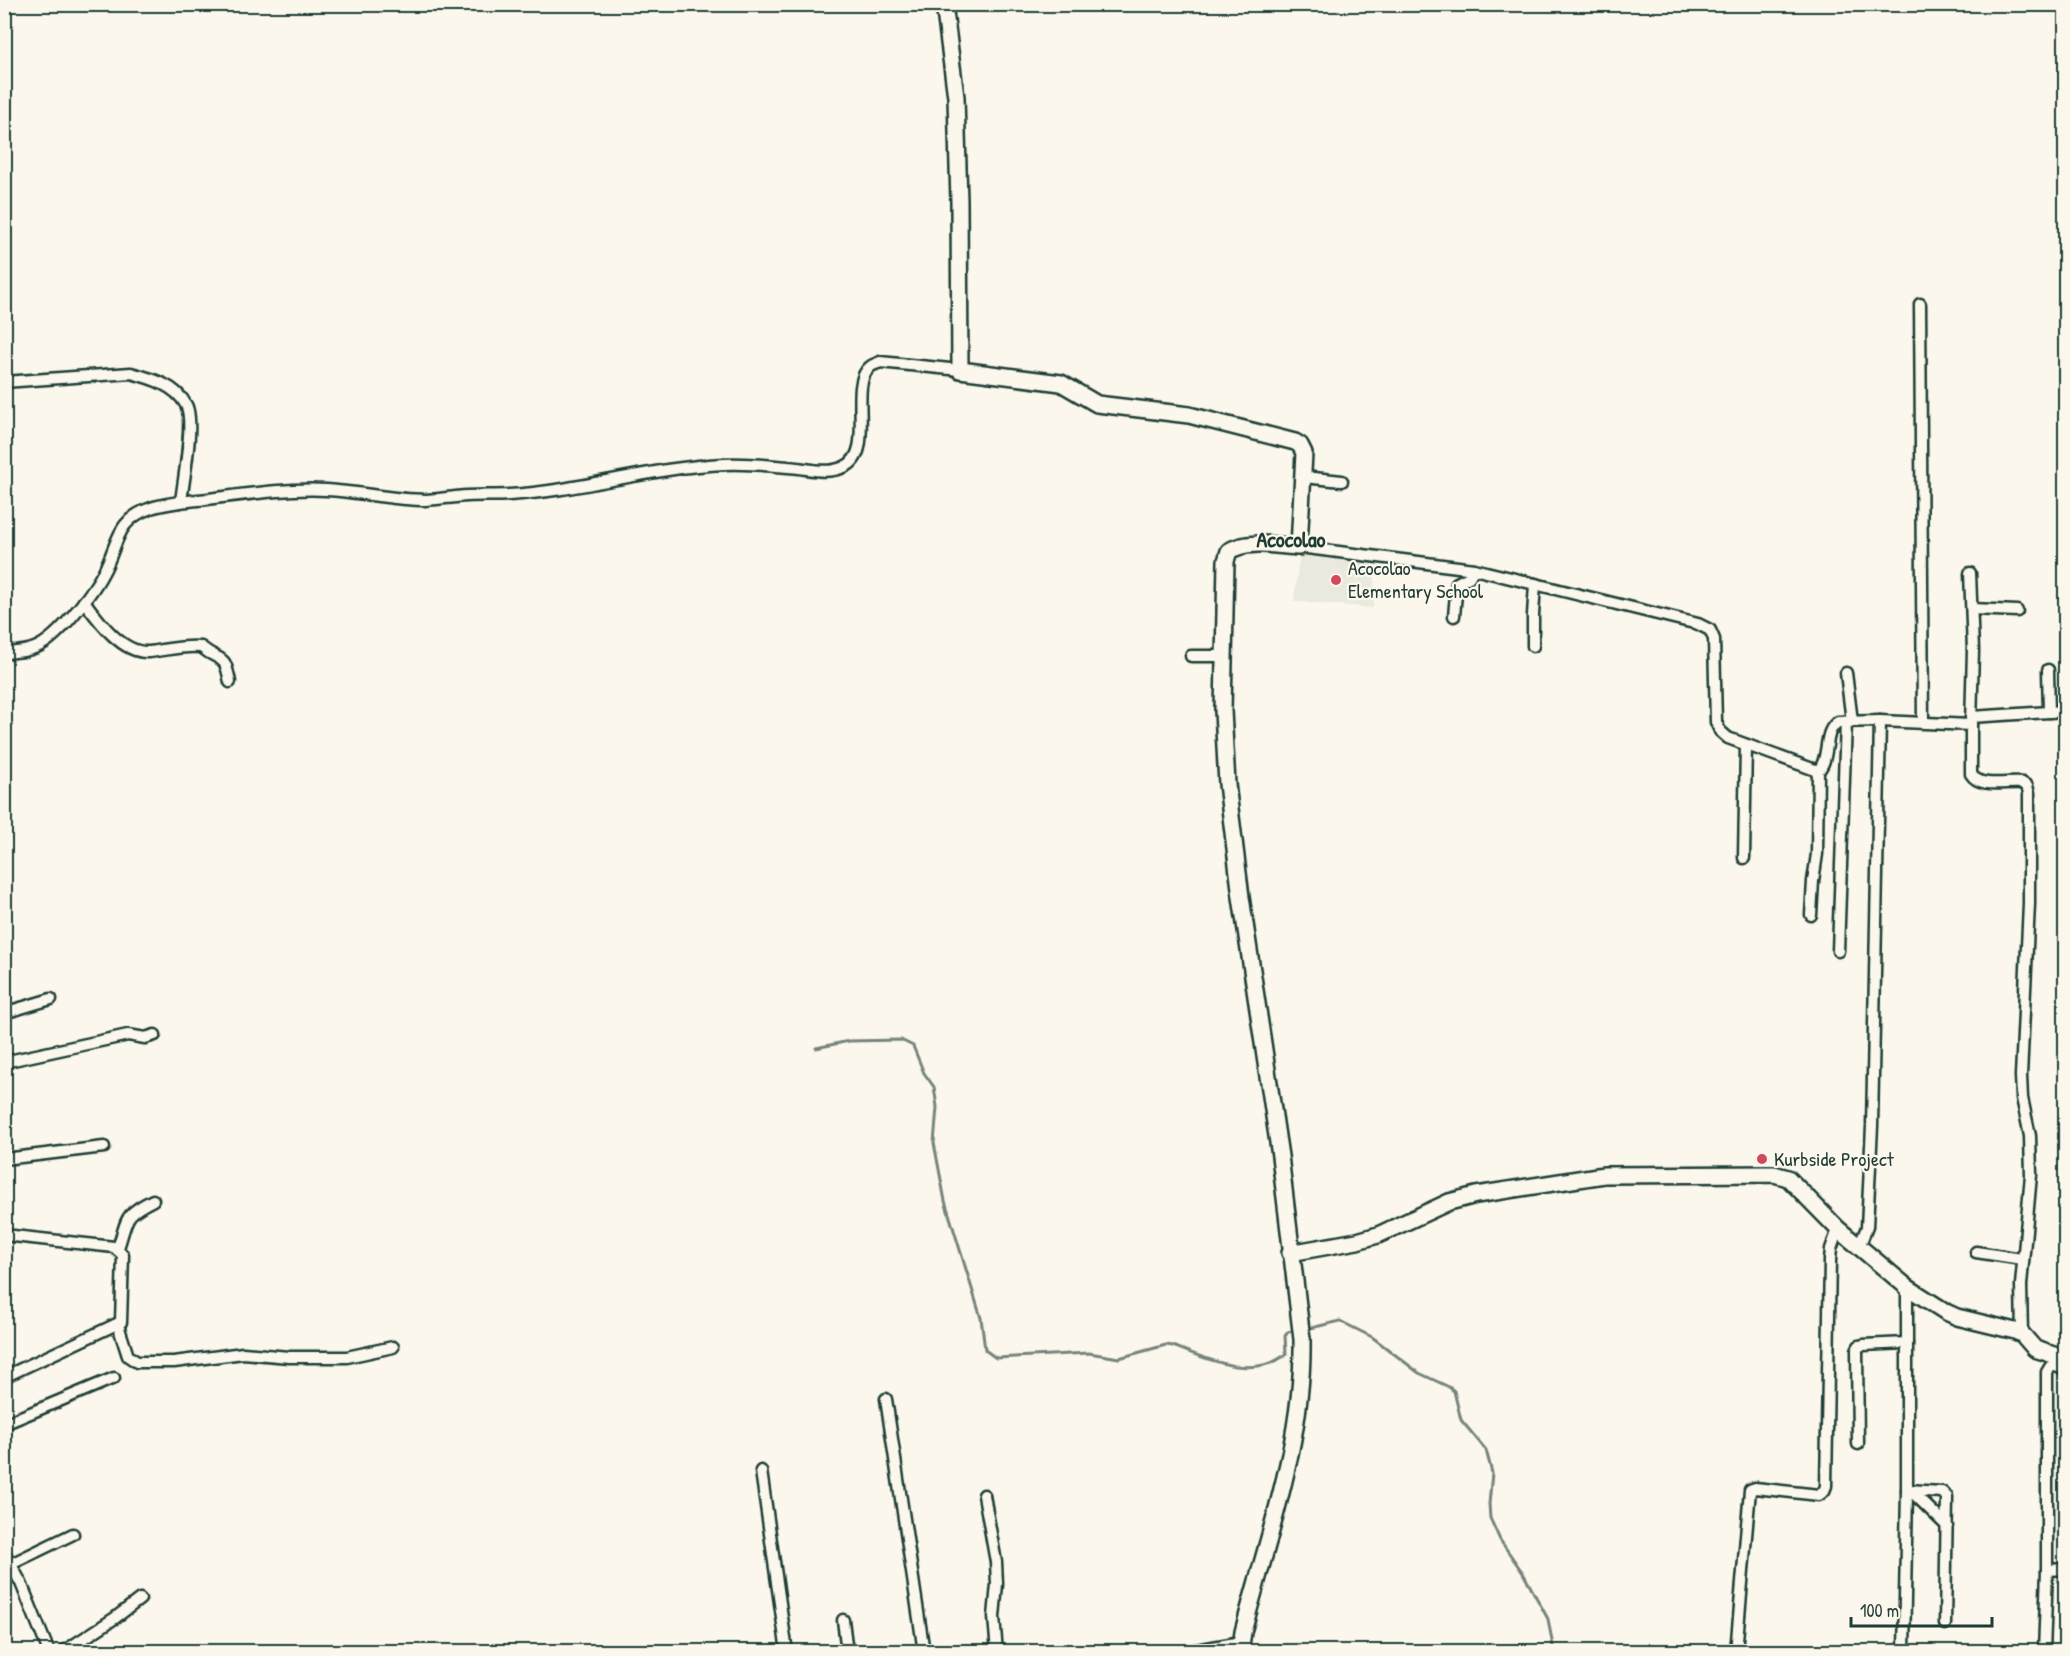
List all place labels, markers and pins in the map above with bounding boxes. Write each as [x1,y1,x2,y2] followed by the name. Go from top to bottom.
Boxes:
[1348,554,1484,604] place label: Acocolao Elementary School
[1329,573,1343,587] marker: Acocolao Elementary School
[1774,1145,1895,1172] place label: Kurbside Project
[1755,1152,1769,1166] marker: Kurbside Project

